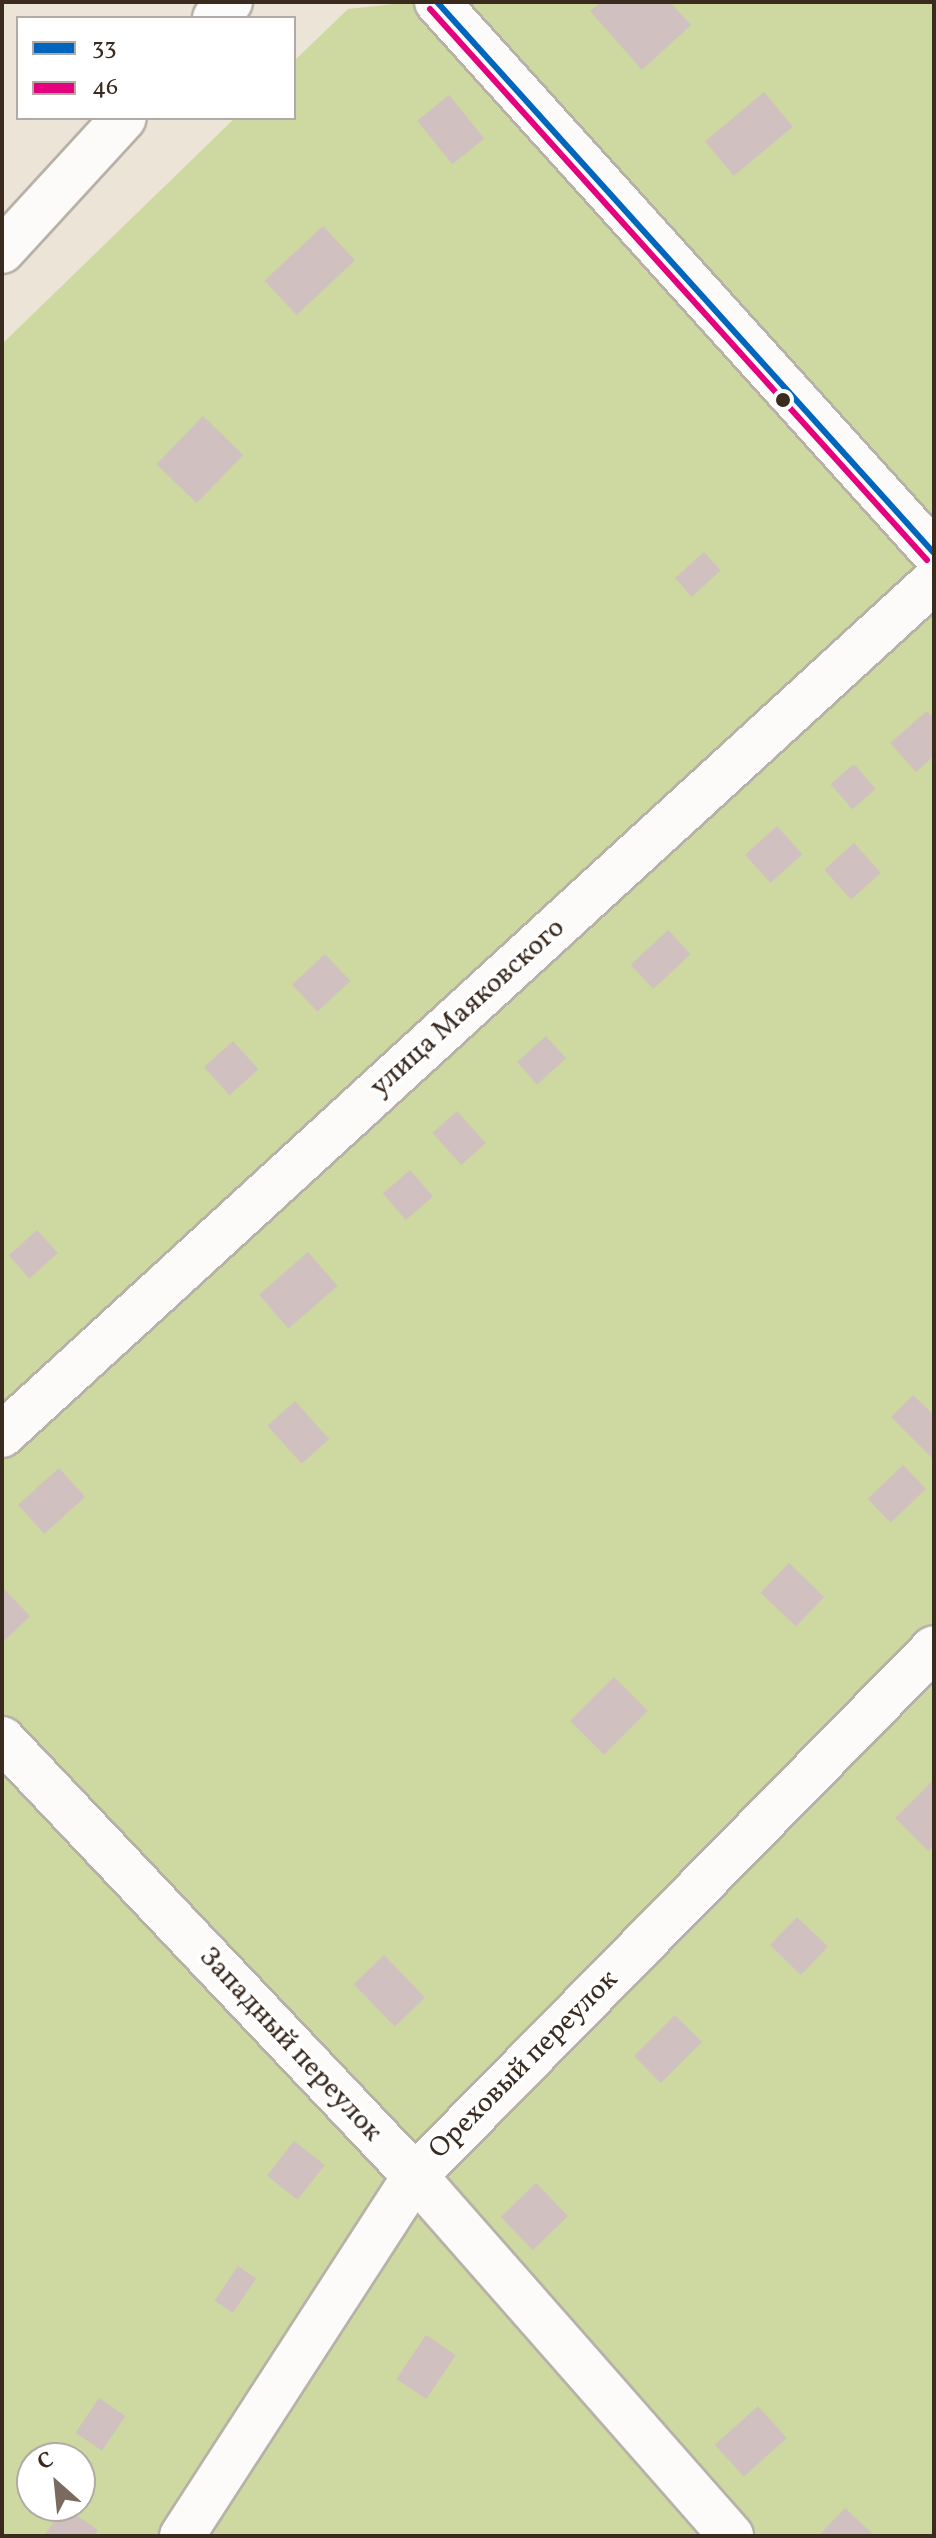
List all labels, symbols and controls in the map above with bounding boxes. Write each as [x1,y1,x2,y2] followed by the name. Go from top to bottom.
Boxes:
[16,16,296,120] legend
[92,31,116,65] text: 33
[92,71,118,105] text: 46
[775,392,791,408] unlabelled marker
[364,912,572,1104] street label: улица Маяковского
[191,1941,389,2149] street label: Западный переулок
[423,1964,625,2166] street label: Ореховый переулок
[16,2442,96,2522] north arrow
[32,2445,59,2479] text: С

